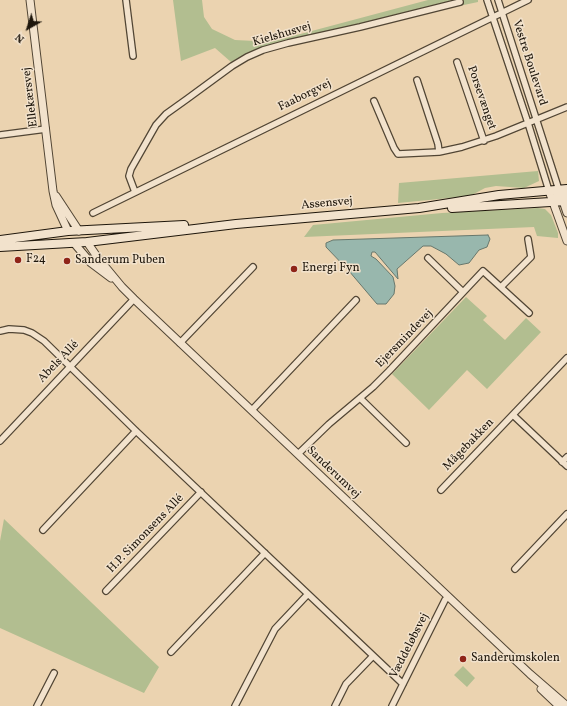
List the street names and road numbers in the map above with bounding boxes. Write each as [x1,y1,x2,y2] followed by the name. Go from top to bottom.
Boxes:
[508,18,550,108] street label: Vestre Boulevard
[251,20,313,50] street label: Kielshusvej
[463,64,499,132] street label: Porsevænget
[20,66,42,128] street label: Ellekærsvej
[276,77,334,115] street label: Faaborgvej
[301,195,353,213] street label: Assensvej
[374,307,436,371] street label: Ejersmindevej
[35,338,83,386] street label: Abels Allé
[440,416,498,474] street label: Mågebakken
[303,444,363,502] street label: Sanderumvej
[105,492,187,576] street label: H.P. Simonsens Allé
[387,611,433,681] street label: Væddeløbsvej

